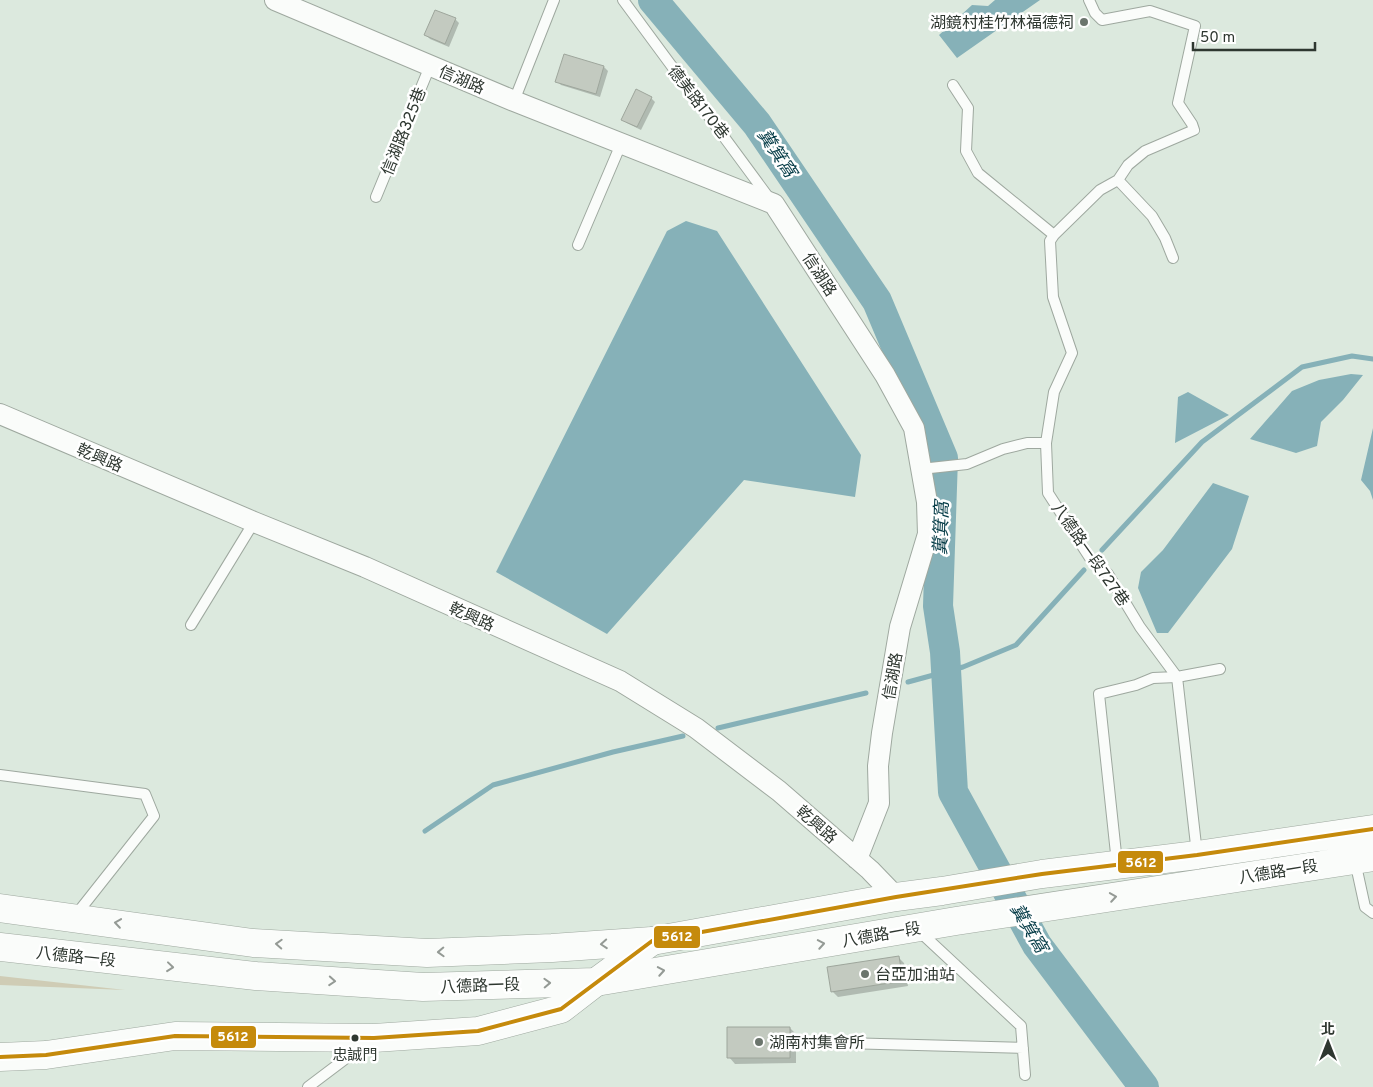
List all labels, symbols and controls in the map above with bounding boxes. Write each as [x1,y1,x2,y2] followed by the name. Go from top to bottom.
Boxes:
[930,14,1074,34] place label: 湖鏡村桂竹林福德祠
[1078,16,1090,28] marker: 湖鏡村桂竹林福德祠
[1193,20,1316,52] scale bar
[1200,29,1235,48] text: 50 m
[435,62,487,99] street label: 信湖路
[662,62,732,144] street label: 德美路170巷
[378,85,432,179] street label: 信湖路325巷
[751,125,802,185] water label: 糞箕窩
[797,250,840,301] street label: 信湖路
[73,440,125,477] street label: 乾興路
[930,498,955,555] water label: 糞箕窩
[1046,499,1133,611] street label: 八德路一段727巷
[445,599,497,637] street label: 乾興路
[880,651,908,702] street label: 信湖路
[791,802,840,849] street label: 乾興路
[1117,850,1164,874] line badge: 5612
[1125,855,1157,872] text: 5612
[1237,857,1319,889] street label: 八德路一段
[1109,892,1117,902] one-way arrow
[1004,900,1053,960] water label: 糞箕窩
[114,919,122,929] one-way arrow
[840,919,922,953] street label: 八德路一段
[653,925,701,949] line badge: 5612
[661,929,693,946] text: 5612
[275,939,283,950] one-way arrow
[600,939,608,950] one-way arrow
[817,939,826,949] one-way arrow
[35,944,117,972] street label: 八德路一段
[437,947,445,958] one-way arrow
[166,961,174,972] one-way arrow
[657,966,666,976] one-way arrow
[875,966,955,986] place label: 台亞加油站
[859,968,871,980] marker: 台亞加油站
[328,976,336,987] one-way arrow
[440,976,520,998] street label: 八德路一段
[543,978,551,988] one-way arrow
[1303,1017,1353,1067] north arrow
[1321,1022,1335,1039] text: 北
[210,1025,257,1049] line badge: 5612
[217,1029,249,1046] text: 5612
[350,1033,360,1043] marker: 忠誠門
[769,1034,865,1054] place label: 湖南村集會所
[753,1036,765,1048] marker: 湖南村集會所
[332,1047,378,1066] place label: 忠誠門

